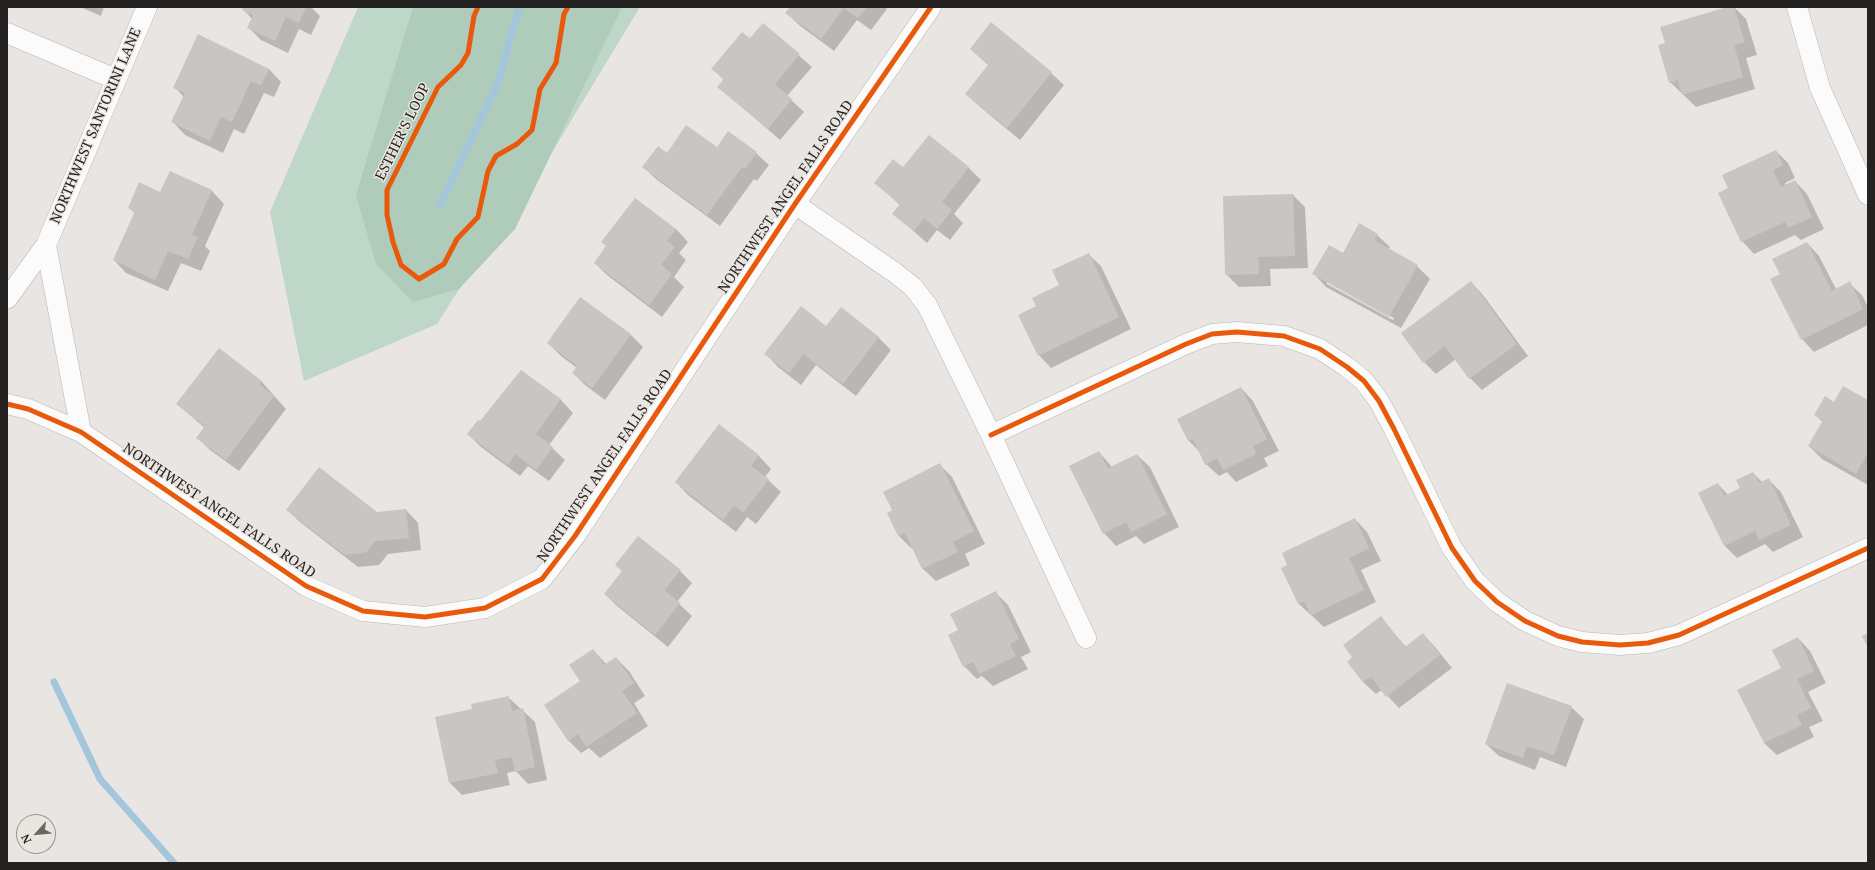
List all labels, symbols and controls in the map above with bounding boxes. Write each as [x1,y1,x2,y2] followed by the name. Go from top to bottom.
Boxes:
[47,26,145,226] street label: NORTHWEST SANTORINI LANE
[372,81,434,183] street label: ESTHER'S LOOP
[715,97,857,297] street label: NORTHWEST ANGEL FALLS ROAD
[534,366,676,566] street label: NORTHWEST ANGEL FALLS ROAD
[119,440,319,582] street label: NORTHWEST ANGEL FALLS ROAD
[16,814,56,854] north arrow
[17,832,34,846] text: N

